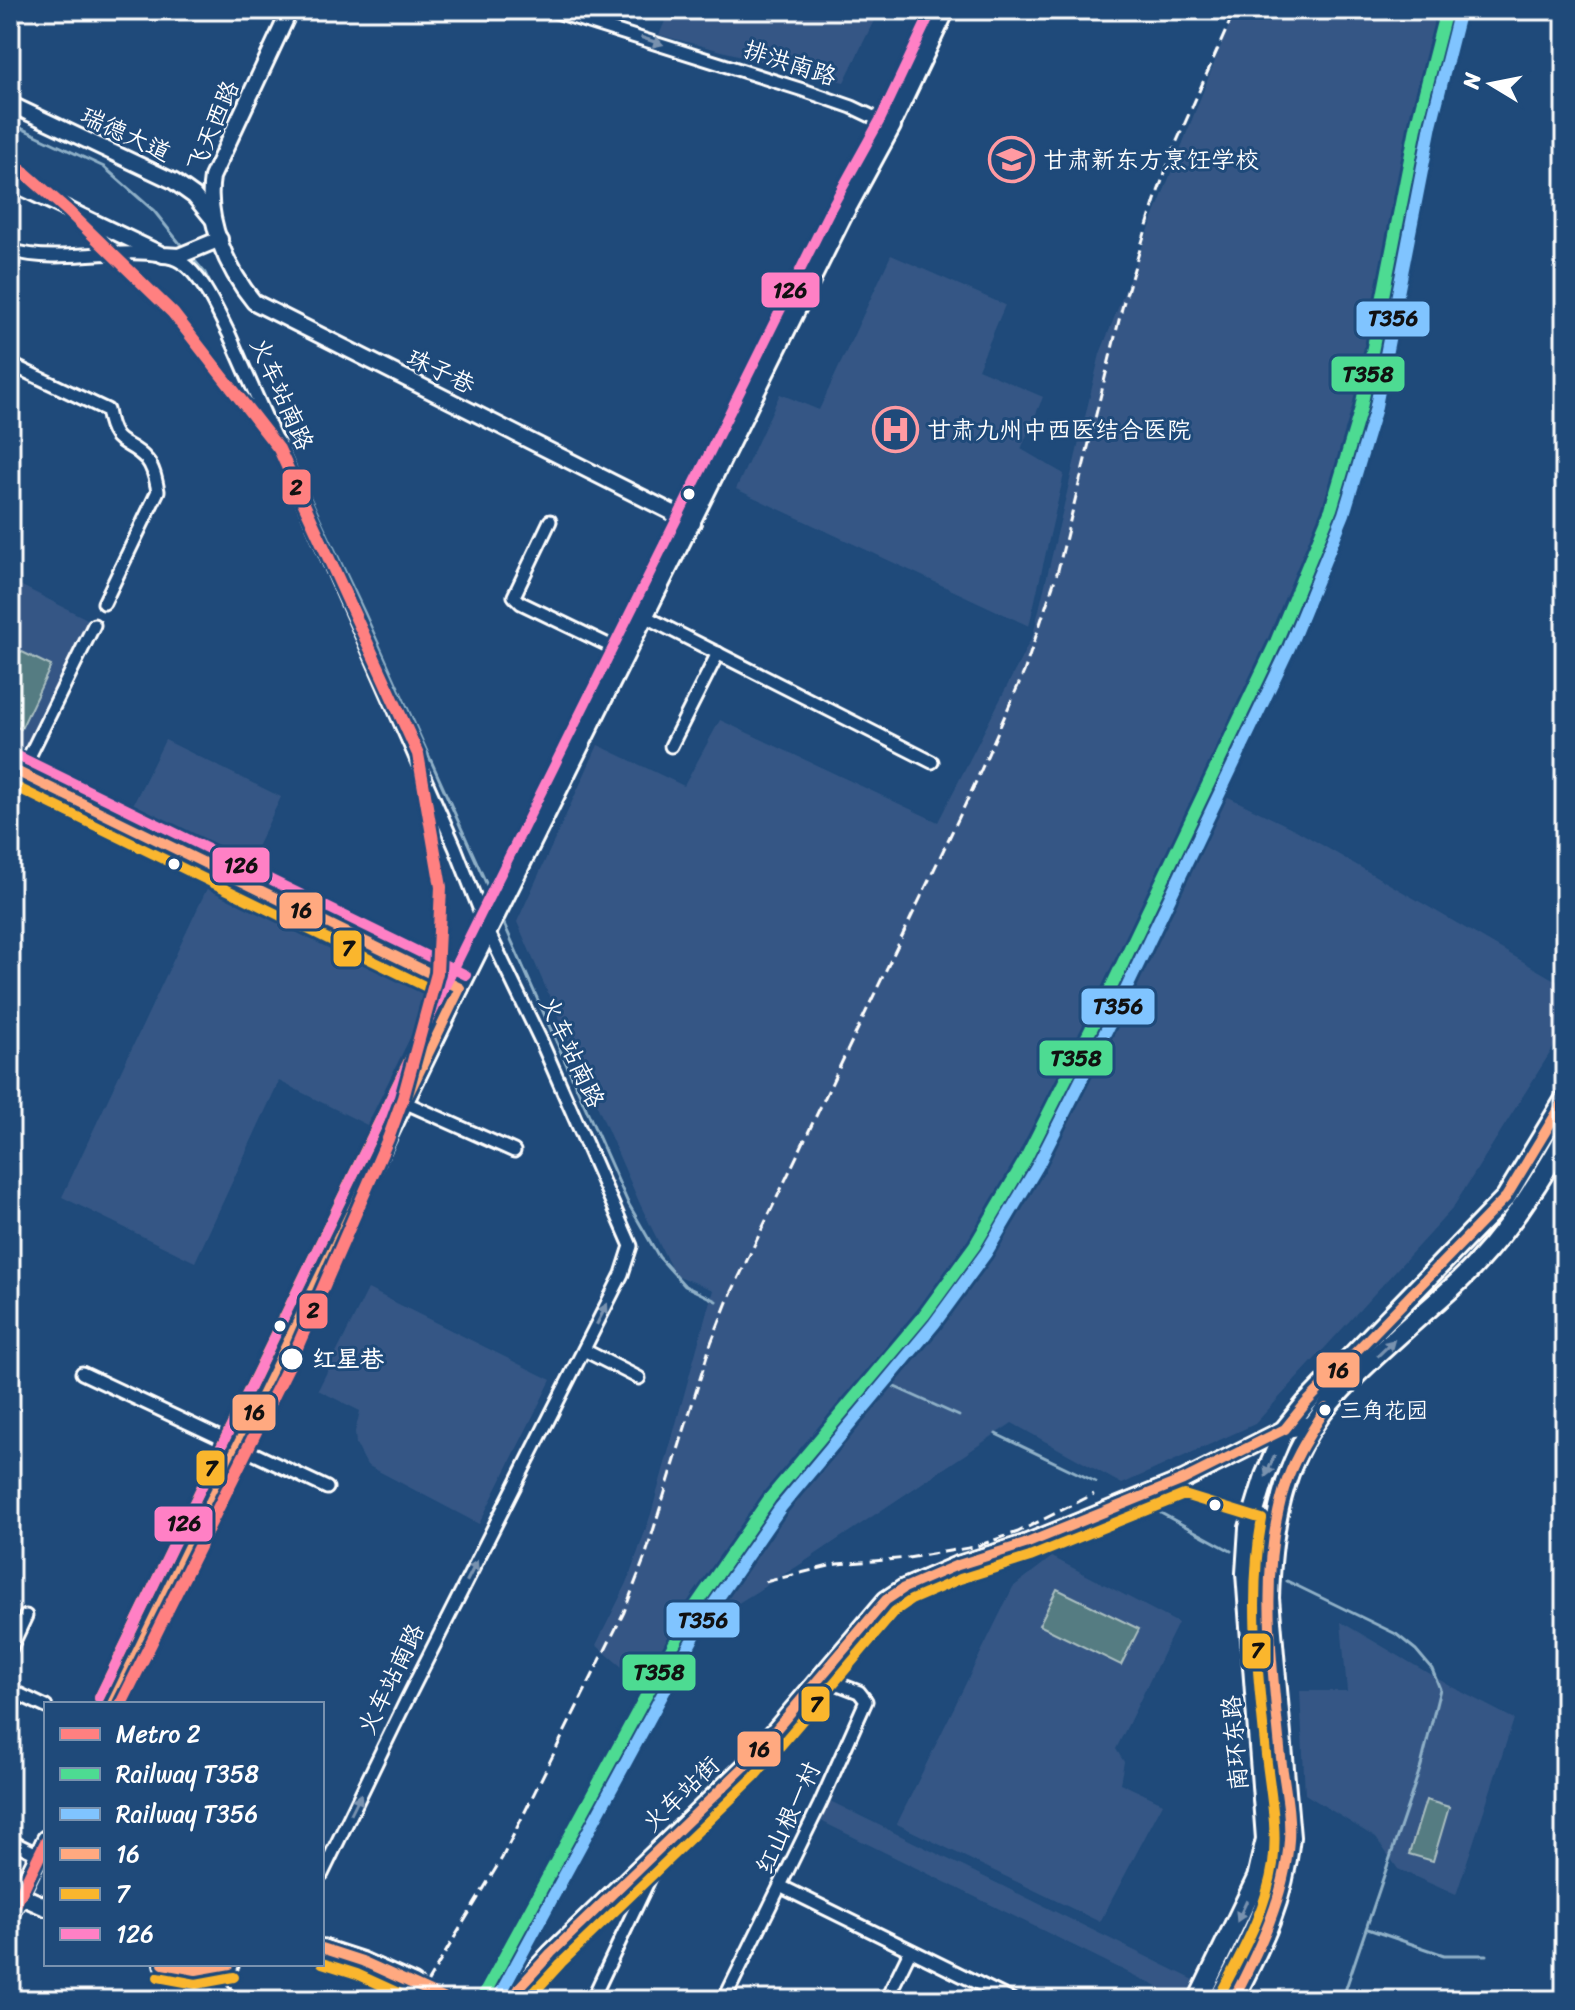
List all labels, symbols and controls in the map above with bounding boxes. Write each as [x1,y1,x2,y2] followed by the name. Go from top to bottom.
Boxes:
[738,28,842,98] street label: 排洪南路
[640,35,664,47] one-way arrow
[1451,44,1531,124] north arrow
[1451,69,1492,92] text: N
[175,74,251,178] street label: 飞天西路
[74,95,178,173] street label: 瑞德大道
[988,136,1036,184] school or university icon: 甘肃新东方烹饪学校
[1043,139,1259,181] place label: 甘肃新东方烹饪学校
[760,271,821,309] line badge: 126
[773,271,807,310] text: 126
[1368,299,1418,338] text: T356
[1355,300,1431,338] line badge: T356
[238,331,326,457] street label: 火车站南路
[399,336,483,406] street label: 珠子巷
[1330,355,1406,393] line badge: T358
[1342,355,1394,394] text: T358
[872,406,920,454] hospital icon: 甘肃九州中西医结合医院
[927,409,1191,451] place label: 甘肃九州中西医结合医院
[281,468,312,506] line badge: 2
[289,468,303,507] text: 2
[681,486,697,502] unlabelled marker
[211,846,271,884] line badge: 126
[224,846,258,885] text: 126
[166,856,182,872] unlabelled marker
[278,891,324,930] line badge: 16
[290,891,312,930] text: 16
[332,929,363,968] line badge: 7
[342,929,357,968] text: 7
[1080,987,1156,1026] line badge: T356
[1093,987,1143,1026] text: T356
[528,989,616,1115] street label: 火车站南路
[1038,1039,1114,1077] line badge: T358
[1050,1039,1102,1078] text: T358
[306,1291,320,1330] text: 2
[298,1292,329,1330] line badge: 2
[595,1303,609,1326] one-way arrow
[272,1318,288,1334] unlabelled marker
[312,1338,385,1380] place label: 红星巷
[1376,1339,1395,1357] one-way arrow
[279,1346,305,1372] marker: 红星巷
[1315,1351,1361,1389] line badge: 16
[1327,1351,1349,1390] text: 16
[1340,1391,1428,1430] place label: 三角花园
[231,1393,277,1432] line badge: 16
[243,1393,265,1432] text: 16
[1317,1402,1333,1418] marker: 三角花园
[195,1449,226,1487] line badge: 7
[205,1449,220,1488] text: 7
[1263,1454,1276,1478] one-way arrow
[1207,1497,1223,1513] unlabelled marker
[167,1504,201,1543] text: 126
[153,1505,214,1543] line badge: 126
[465,1560,479,1583] one-way arrow
[665,1601,741,1639] line badge: T356
[678,1601,728,1640] text: T356
[346,1616,436,1742] street label: 火车站南路
[1251,1631,1266,1670] text: 7
[1241,1632,1272,1670] line badge: 7
[621,1653,697,1692] line badge: T358
[633,1653,685,1692] text: T358
[800,1685,831,1723] line badge: 7
[810,1685,825,1724] text: 7
[1210,1693,1260,1793] street label: 南环东路
[44,1702,324,1966] legend
[116,1713,201,1755] text: Metro 2
[736,1730,782,1768] line badge: 16
[748,1730,770,1769] text: 16
[632,1746,730,1842] street label: 火车站街
[116,1753,259,1795] text: Railway T358
[744,1755,832,1881] street label: 红山根一村
[349,1792,363,1815] one-way arrow
[116,1793,258,1835] text: Railway T356
[116,1833,140,1875] text: 16
[116,1873,131,1915] text: 7
[1235,1900,1249,1923] one-way arrow
[116,1913,154,1955] text: 126

